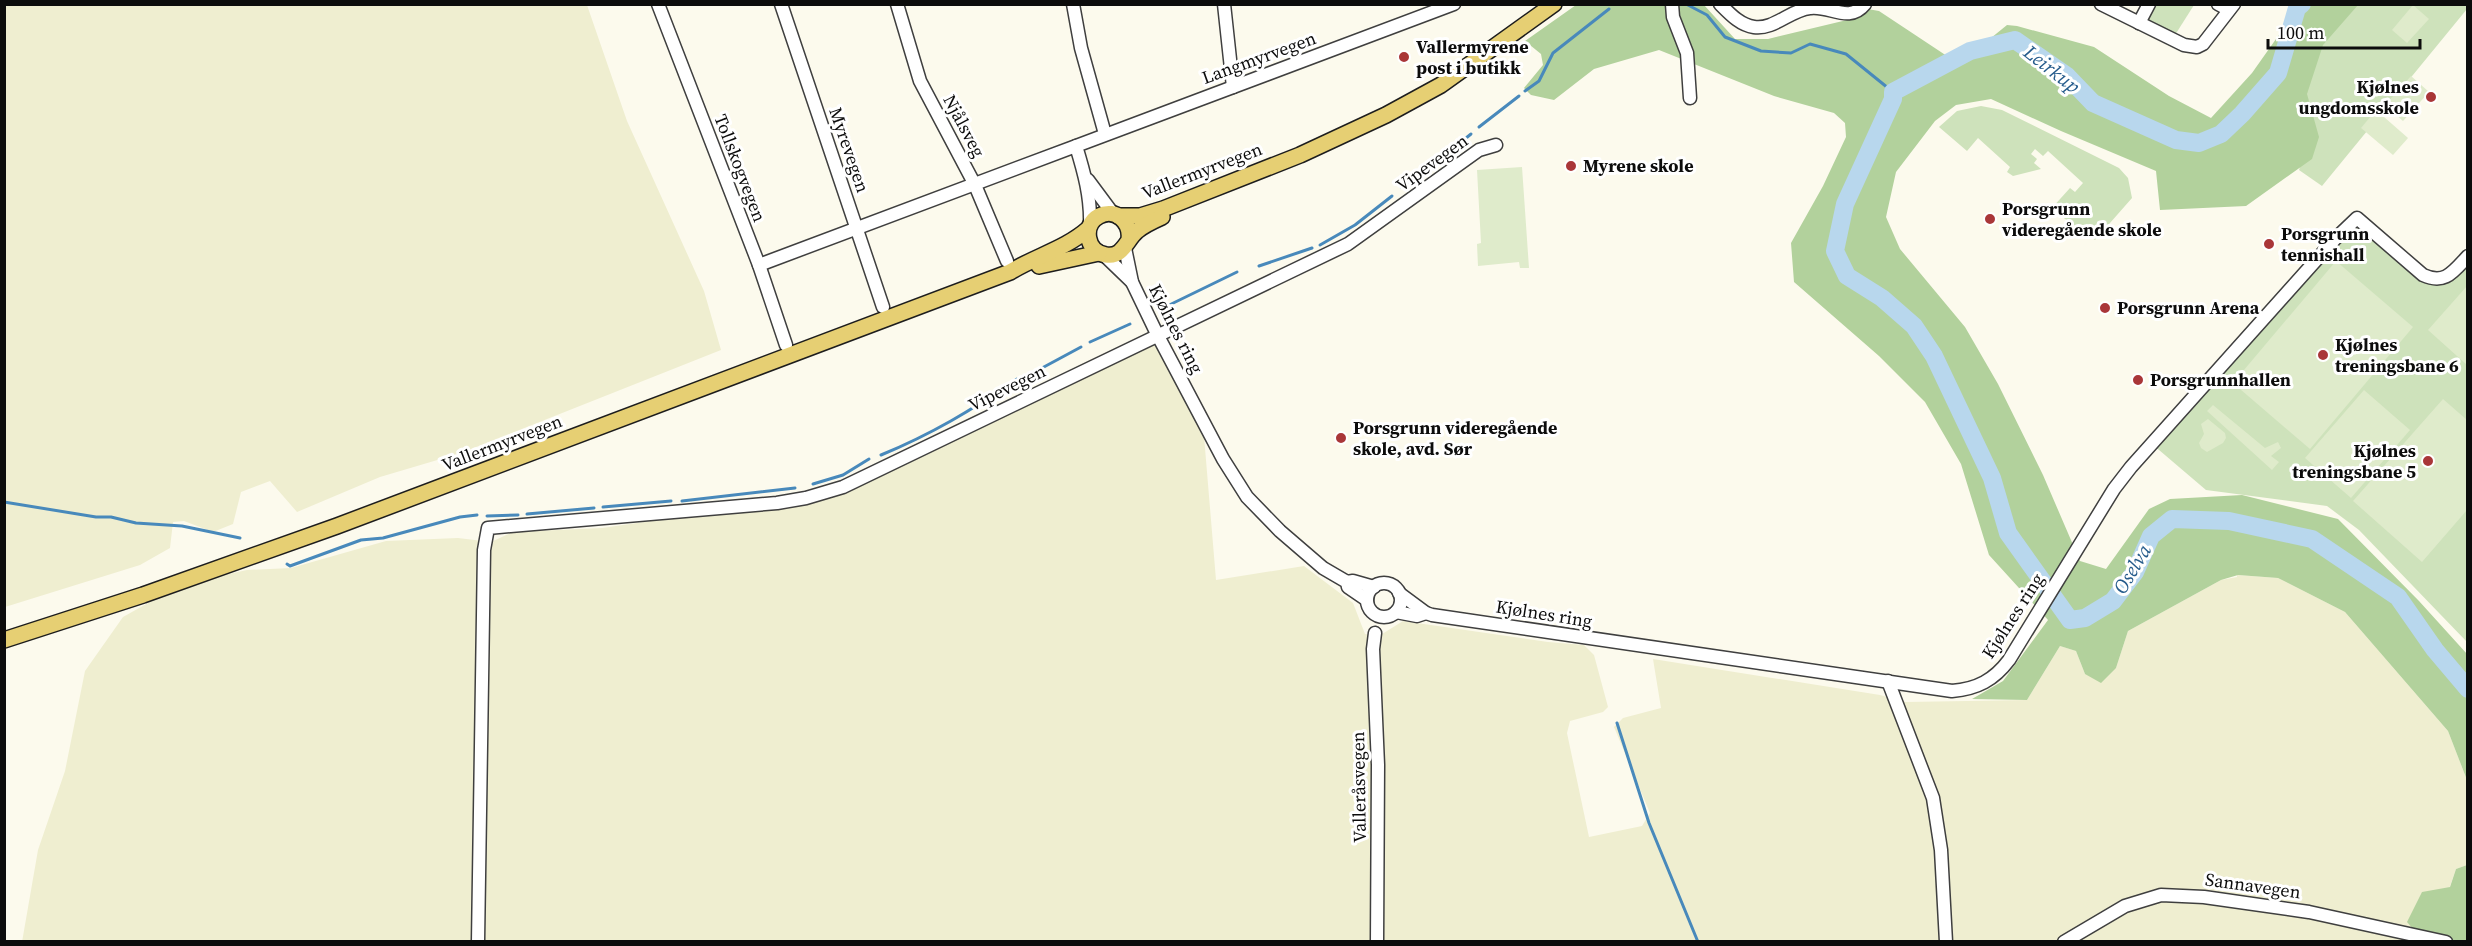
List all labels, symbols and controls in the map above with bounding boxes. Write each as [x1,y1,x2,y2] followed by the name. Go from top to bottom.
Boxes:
[2268,12,2420,50] scale bar
[2277,20,2324,45] text: 100 m
[1198,25,1320,90] street label: Langmyrvegen
[1416,34,1529,80] place label: Vallermyrene post i butikk
[2017,38,2086,100] water label: Leirkup
[1397,50,1411,64] marker: Vallermyrene post i butikk
[2299,74,2419,120] place label: Kjølnes ungdomsskole
[937,90,991,162] street label: Njålsveg
[2424,90,2438,104] marker: Kjølnes ungdomsskole
[823,104,876,196] street label: Myrevegen
[708,110,773,225] street label: Tollskogvegen
[1391,128,1473,197] street label: Vipevegen
[1138,136,1266,205] street label: Vallermyrvegen
[1583,153,1694,178] place label: Myrene skole
[1564,159,1578,173] marker: Myrene skole
[2001,196,2162,242] place label: Porsgrunn videregående skole
[1983,212,1997,226] marker: Porsgrunn videregående skole
[2281,221,2369,267] place label: Porsgrunn tennishall
[2262,237,2276,251] marker: Porsgrunn tennishall
[1143,280,1210,378] street label: Kjølnes ring
[2117,295,2260,320] place label: Porsgrunn Arena
[2098,301,2112,315] marker: Porsgrunn Arena
[2335,332,2459,378] place label: Kjølnes treningsbane 6
[2316,348,2330,362] marker: Kjølnes treningsbane 6
[964,358,1050,417] street label: Vipevegen
[2150,367,2291,392] place label: Porsgrunnhallen
[2131,373,2145,387] marker: Porsgrunnhallen
[438,408,566,477] street label: Vallermyrvegen
[1353,415,1557,461] place label: Porsgrunn videregående skole, avd. Sør
[1334,431,1348,445] marker: Porsgrunn videregående skole, avd. Sør
[2292,438,2416,484] place label: Kjølnes treningsbane 5
[2421,454,2435,468] marker: Kjølnes treningsbane 5
[2106,538,2158,599] water label: Oselva
[1976,568,2050,663] street label: Kjølnes ring
[1494,594,1594,633] street label: Kjølnes ring
[1345,731,1372,843] street label: Valleråsvegen
[2204,866,2302,905] street label: Sannavegen

